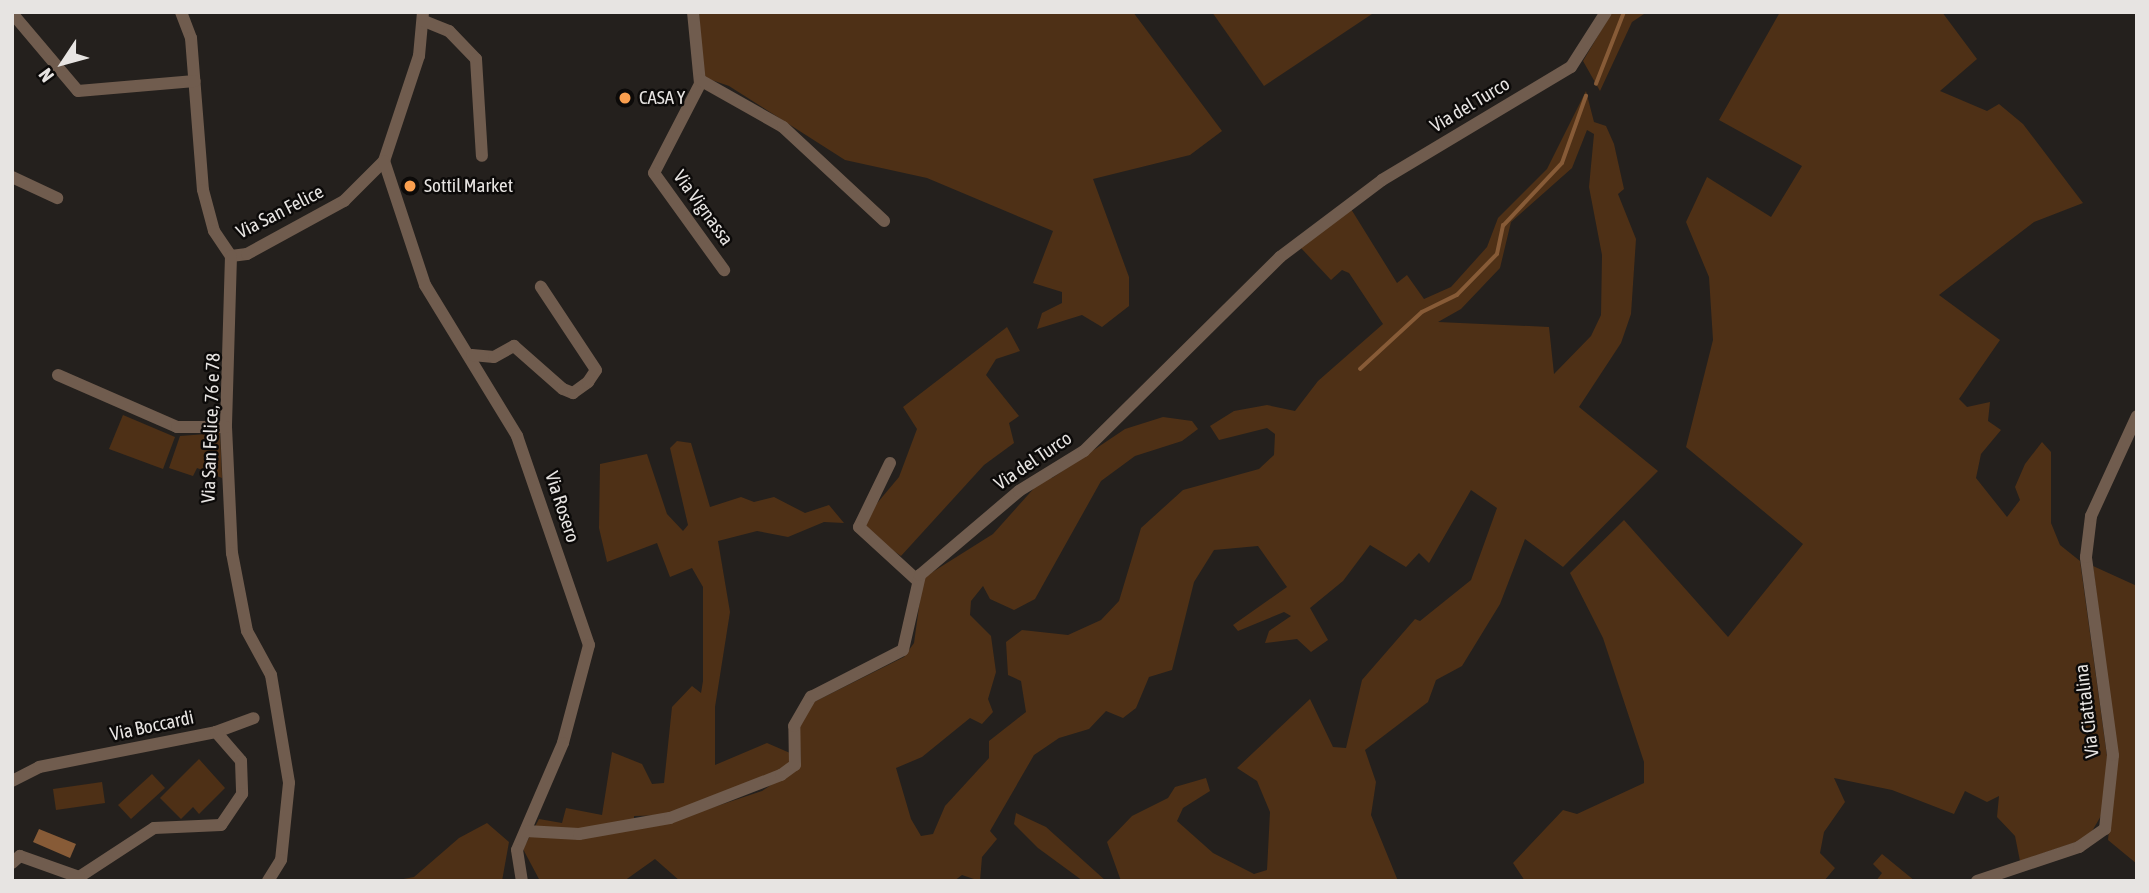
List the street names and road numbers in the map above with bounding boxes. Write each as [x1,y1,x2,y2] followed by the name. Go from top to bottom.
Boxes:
[1426,72,1514,138] street label: Via del Turco
[668,166,738,250] street label: Via Vignassa
[233,180,327,244] street label: Via San Felice
[197,353,225,503] street label: Via San Felice, 76 e 78
[990,427,1076,495] street label: Via del Turco
[540,469,584,545] street label: Via Rosero
[2070,663,2104,759] street label: Via Ciattalina
[108,706,196,746] street label: Via Boccardi

